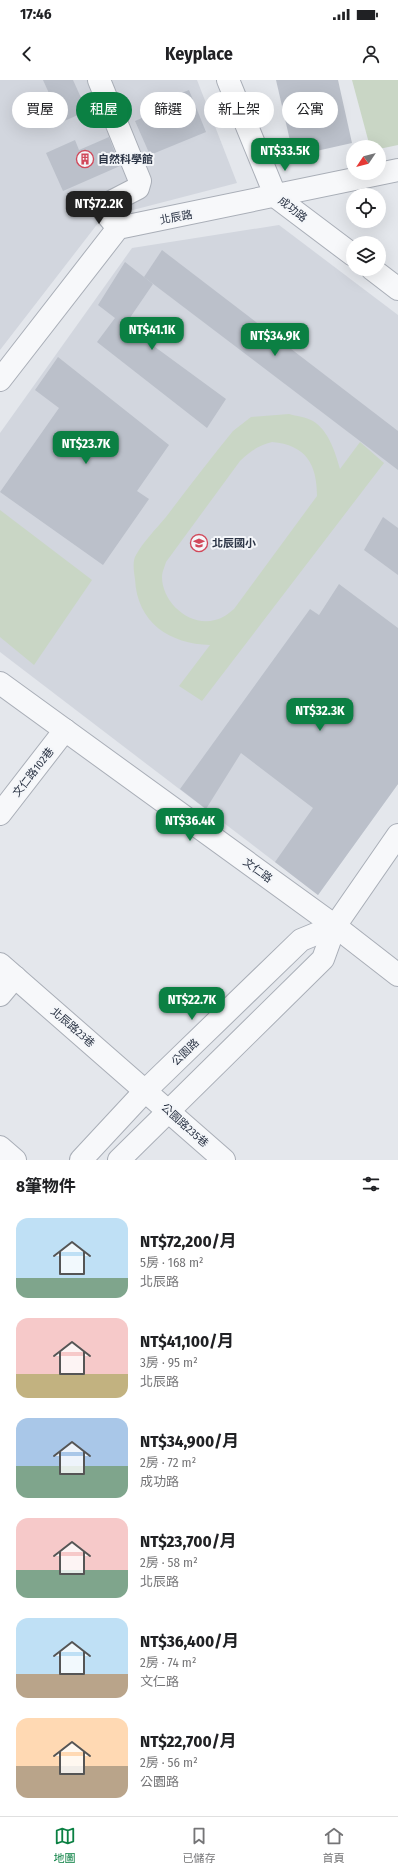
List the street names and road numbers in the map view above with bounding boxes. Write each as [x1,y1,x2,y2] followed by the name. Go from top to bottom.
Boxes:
[276,194,310,225] street label: 成功路
[159,208,194,227] street label: 北辰路
[10,745,57,799] street label: 文仁路102巷
[241,855,275,885] street label: 文仁路
[48,1005,97,1050] street label: 北辰路23巷
[169,1036,202,1068] street label: 公園路
[158,1101,211,1150] street label: 公園路235巷

